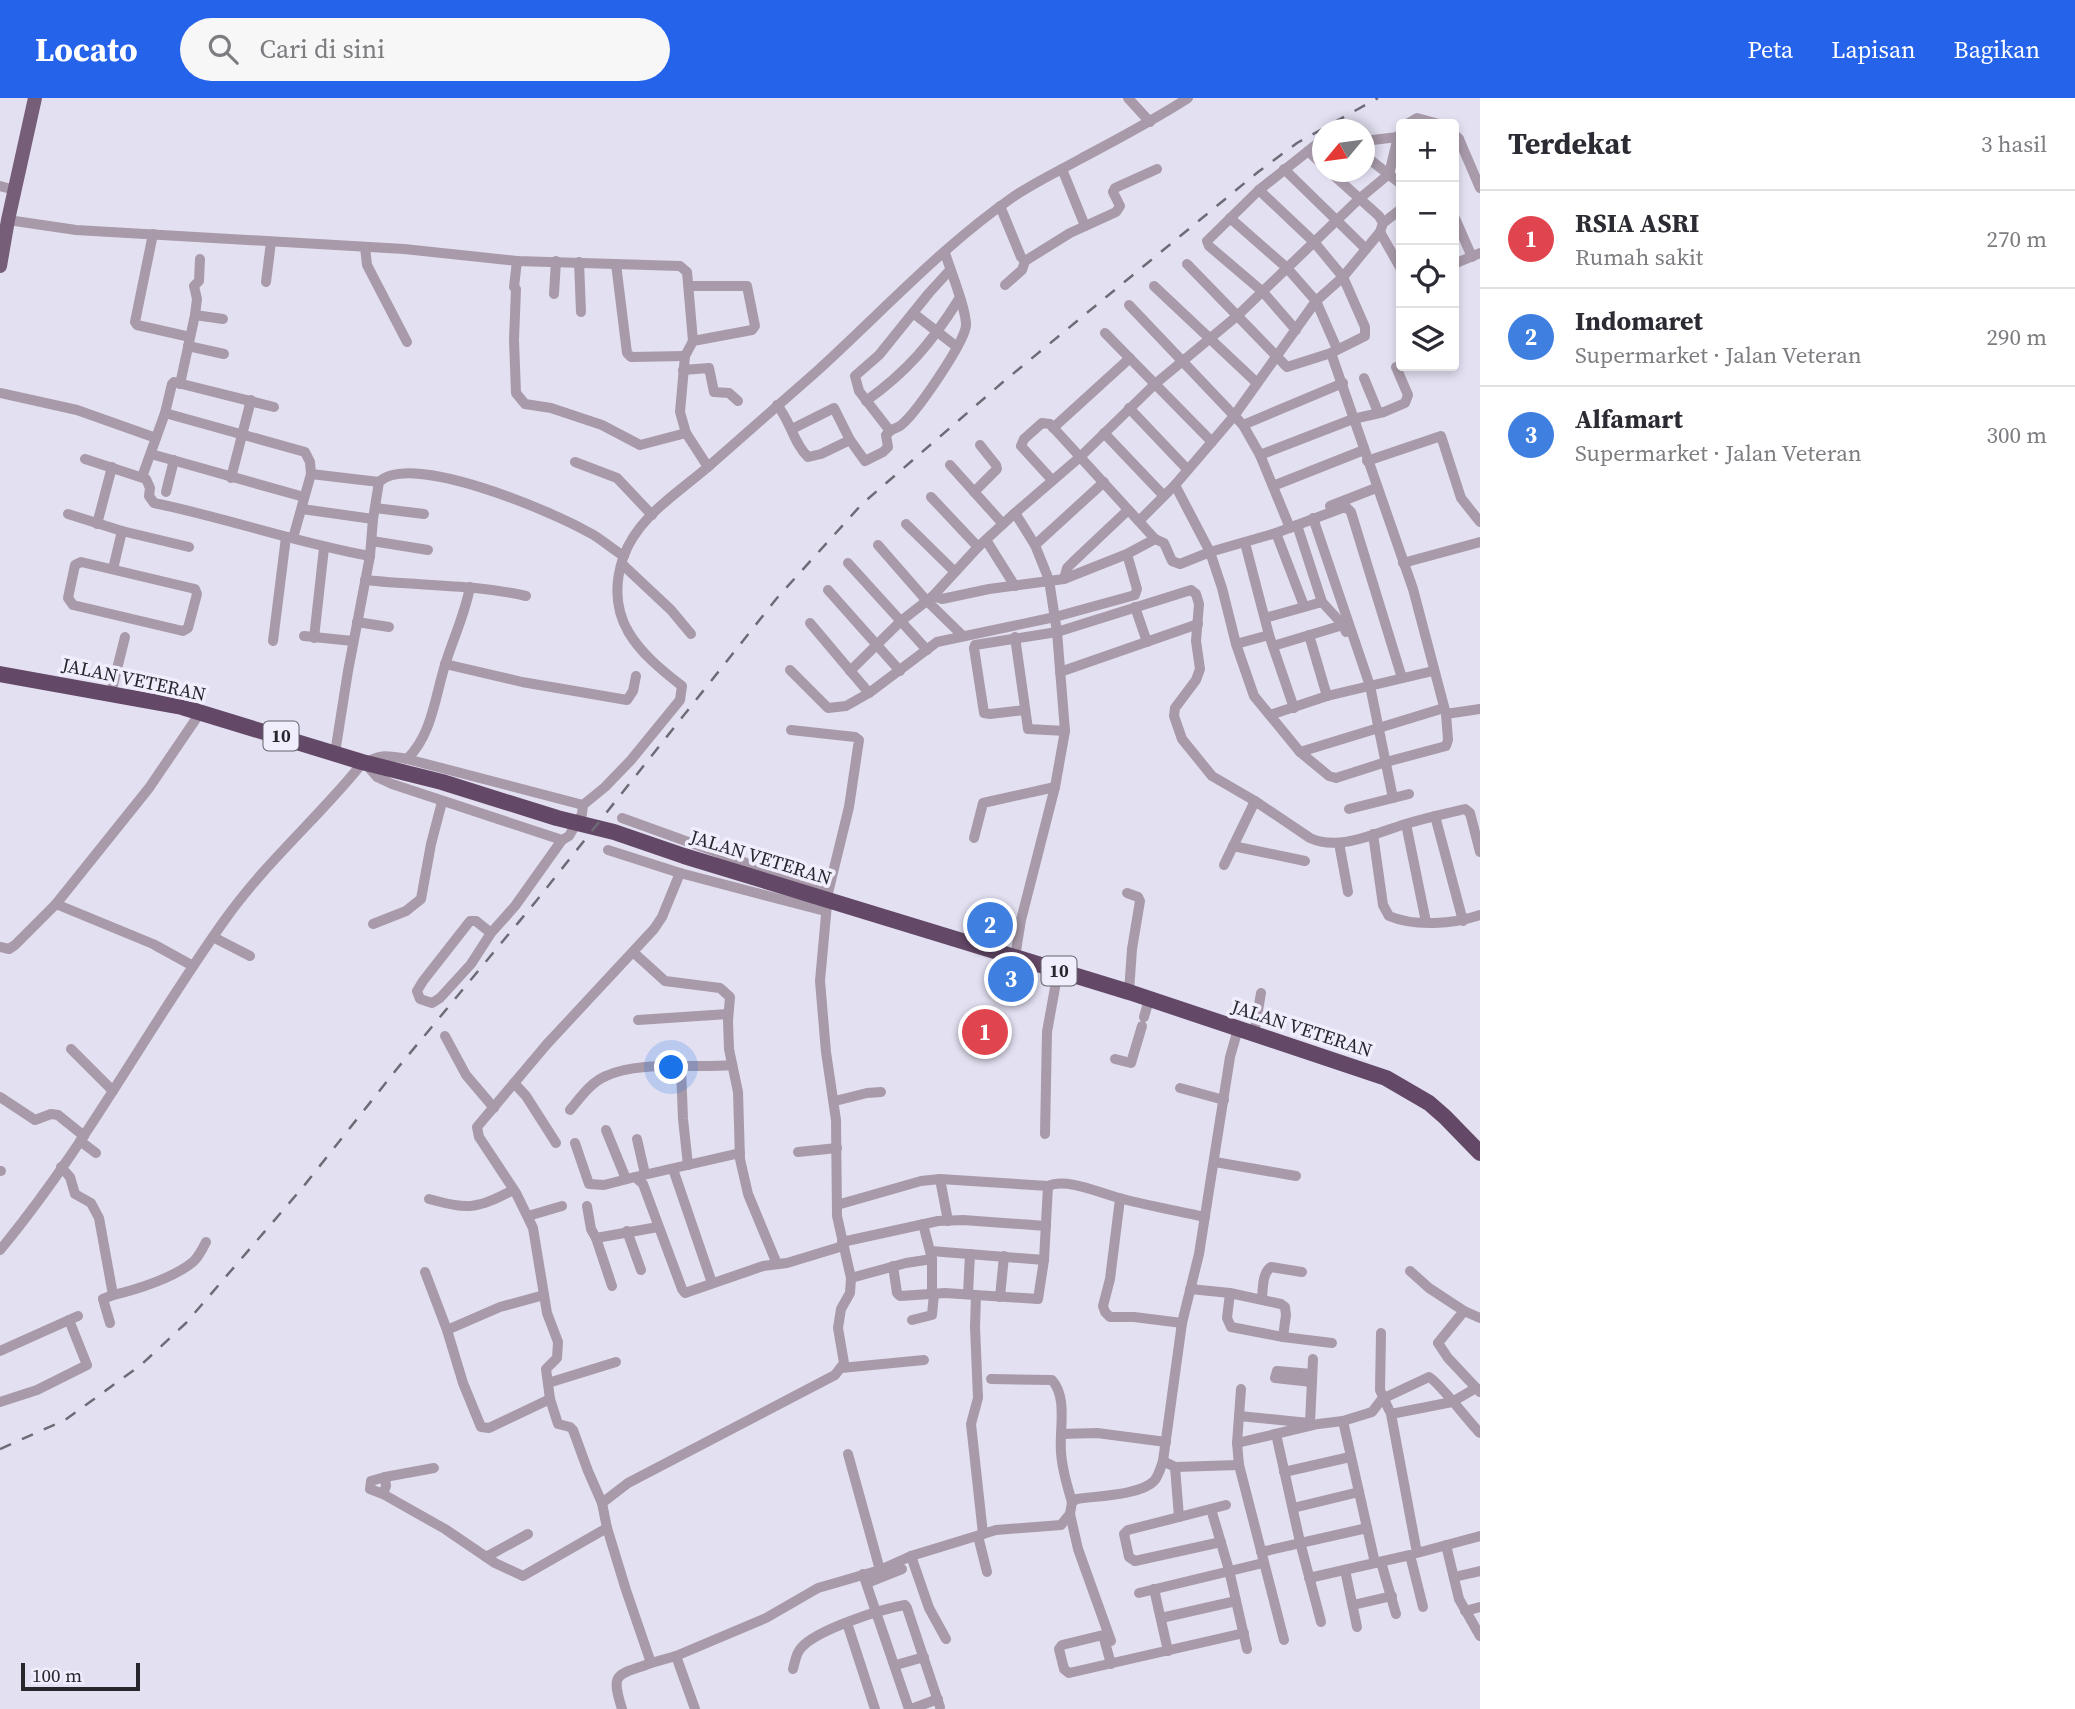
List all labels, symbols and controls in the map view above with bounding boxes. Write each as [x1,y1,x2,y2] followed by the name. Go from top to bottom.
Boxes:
[180,18,670,81] search box
[35,27,138,72] text: Locato
[204,30,242,68] icon: search
[260,31,385,67] text: Cari di sini
[1747,33,1793,66] text: Peta
[1831,33,1916,66] text: Lapisan
[1954,33,2040,66] text: Bagikan
[1312,119,1375,182] north arrow
[1396,119,1459,371] map controls
[1396,119,1459,182] button: +
[1508,123,1631,164] text: Terdekat
[1981,128,2047,160] text: 3 hasil
[1396,182,1459,245] button: −
[1575,205,1699,241] text: RSIA ASRI
[1525,223,1537,255] text: 1
[1986,223,2047,255] text: 270 m
[1575,241,1703,273] text: Rumah sakit
[1396,245,1459,308] button: locate
[1575,303,1703,339] text: Indomaret
[1396,308,1459,371] button: layers
[1525,321,1537,353] text: 2
[1986,321,2047,353] text: 290 m
[1575,339,1862,371] text: Supermarket · Jalan Veteran
[1575,401,1683,437] text: Alfamart
[1525,419,1537,451] text: 3
[1986,419,2047,451] text: 300 m
[1575,437,1862,469] text: Supermarket · Jalan Veteran
[59,651,208,707] street label: JALAN VETERAN
[264,722,298,750] road number: 10
[686,823,835,891] street label: JALAN VETERAN
[967,899,1013,951] pin: 2
[988,953,1034,1005] pin: 3
[1042,956,1076,986] road number: 10
[1227,993,1376,1063] street label: JALAN VETERAN
[962,1006,1008,1058] pin: 1
[654,1050,688,1084] your location
[21,1660,140,1692] scale bar
[32,1662,82,1688] text: 100 m

